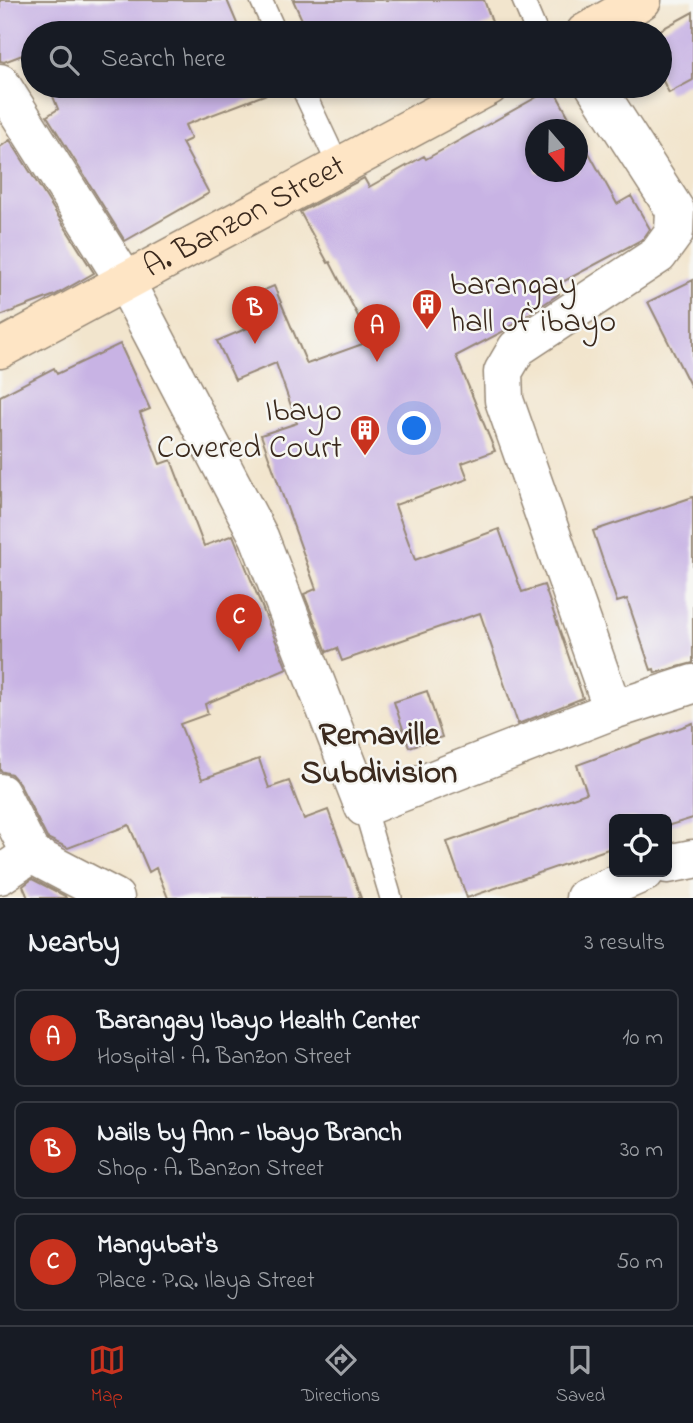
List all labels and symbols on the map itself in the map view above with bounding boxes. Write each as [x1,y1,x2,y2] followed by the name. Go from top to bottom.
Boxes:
[525,119,588,182] north arrow
[135,144,355,291] street label: A. Banzon Street
[450,263,616,347] place label: barangay hall of ibayo
[232,286,278,344] pin: B
[410,287,444,331] building icon: barangay hall of ibayo
[354,304,400,362] pin: A
[157,389,342,473] place label: Ibayo Covered Court
[397,411,431,445] your location
[348,413,382,457] building icon: Ibayo Covered Court
[216,594,262,652] pin: C
[301,712,457,798] district label: Remaville Subdivision

